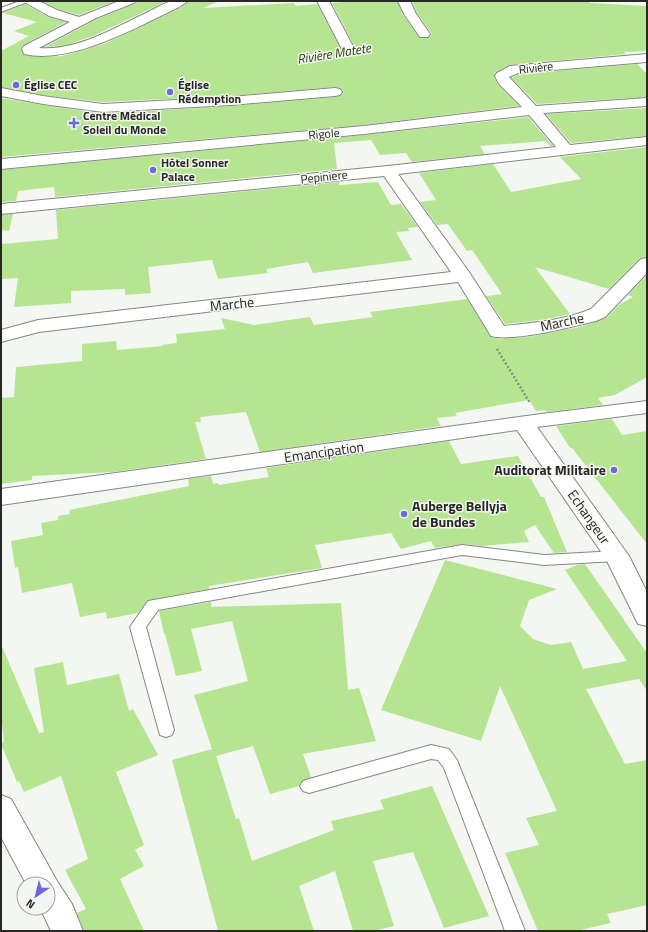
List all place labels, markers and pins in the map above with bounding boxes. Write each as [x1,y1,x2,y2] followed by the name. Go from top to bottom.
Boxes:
[24,75,78,94] place label: Église CEC
[178,75,241,108] place label: Église Rédemption
[11,80,21,90] marker: Église CEC
[165,87,175,97] marker: Église Rédemption
[83,106,166,139] place label: Centre Médical Soleil du Monde
[68,117,80,129] marker: Centre Médical Soleil du Monde
[161,153,229,186] place label: Hôtel Sonner Palace
[148,165,158,175] marker: Hôtel Sonner Palace
[494,459,606,480] place label: Auditorat Militaire
[609,465,619,475] marker: Auditorat Militaire
[412,495,507,532] place label: Auberge Bellyja de Bundes
[399,509,409,519] marker: Auberge Bellyja de Bundes

